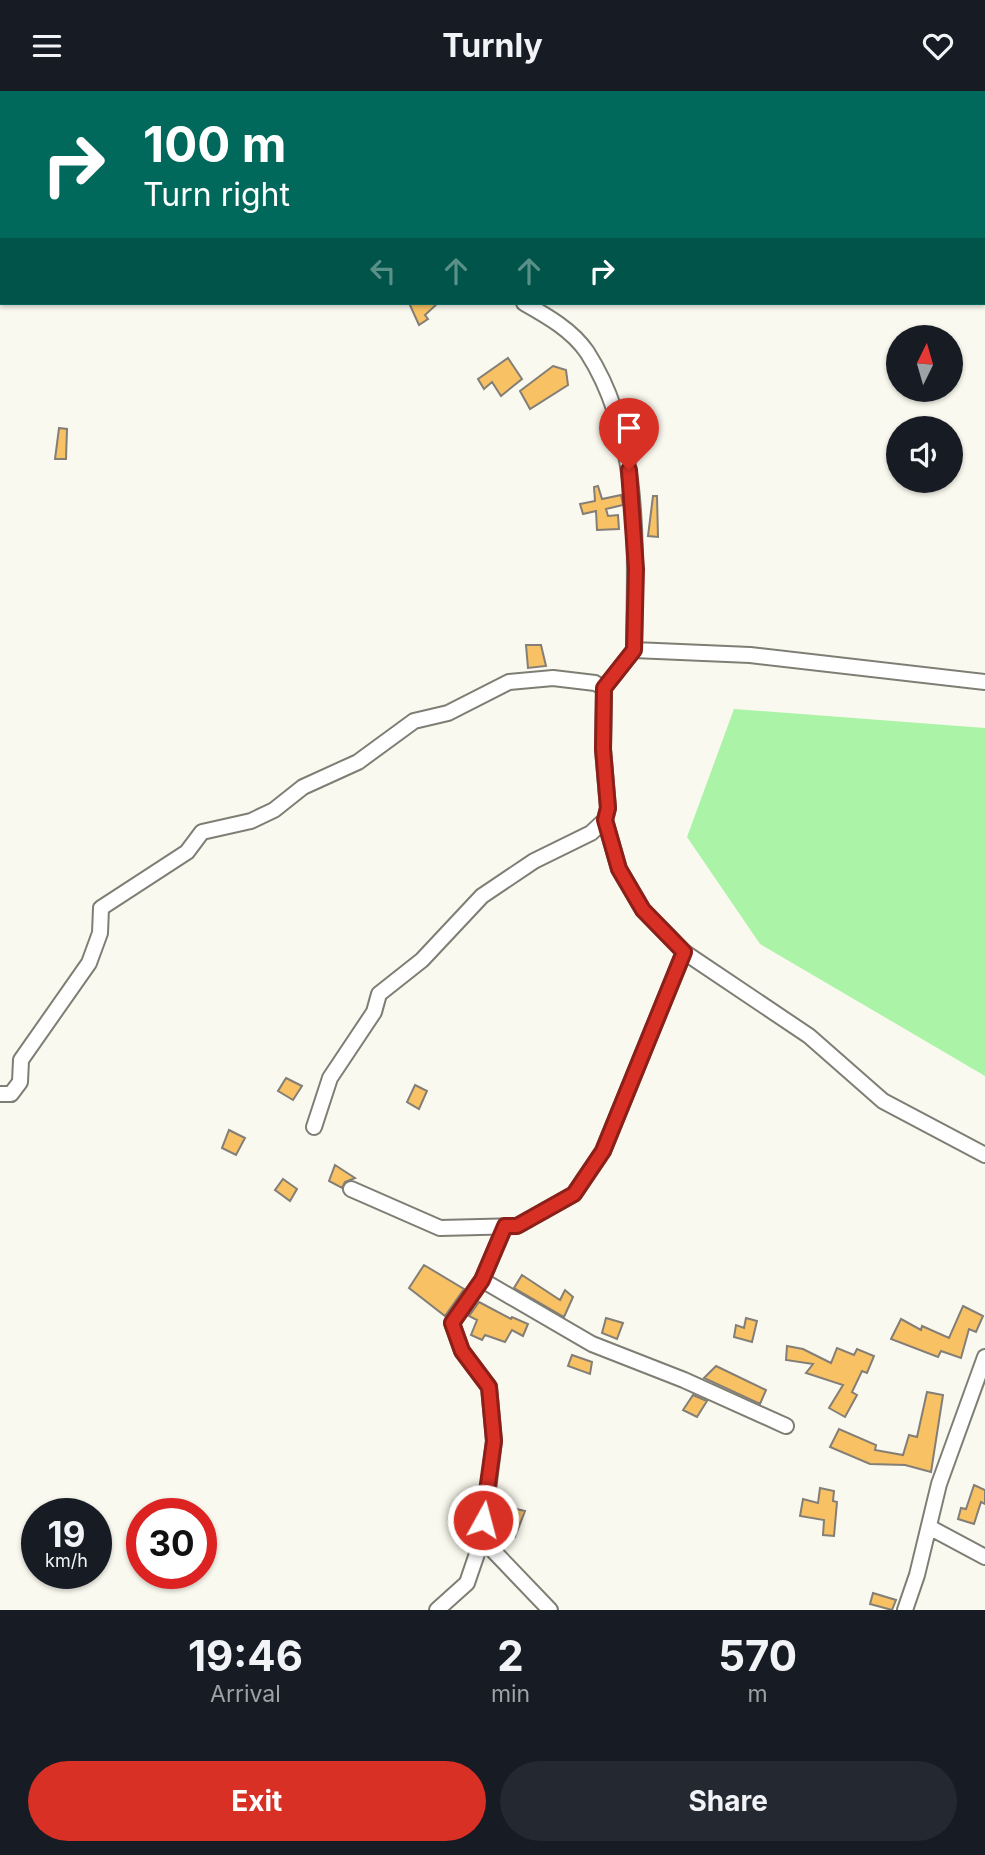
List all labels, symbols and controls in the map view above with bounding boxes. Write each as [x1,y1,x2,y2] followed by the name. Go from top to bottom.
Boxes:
[442,26,543,65] text: Turnly
[28,27,66,65] icon: menu
[919,27,957,65] icon: heart
[143,115,287,174] text: 100 m
[28,119,119,210] icon: right
[143,175,290,214] text: Turn right
[364,252,402,290] icon: left
[437,252,475,290] icon: ahead
[510,252,548,290] icon: ahead
[583,252,621,290] icon: right
[886,325,962,403] north arrow
[886,325,963,493] map controls
[599,398,659,470] pin
[610,409,648,447] icon: arrive
[886,416,963,493] button: sound
[446,1483,520,1557] position arrow
[126,1498,217,1589] speed limit sign: 30
[48,1513,85,1555] text: 19
[45,1550,88,1571] text: km/h
[188,1630,303,1681] text: 19:46
[497,1630,524,1681] text: 2
[718,1630,797,1681] text: 570
[210,1680,281,1708] text: Arrival
[491,1680,530,1708] text: min
[748,1680,768,1708] text: m
[28,1761,486,1841] button: Exit
[500,1761,957,1841] button: Share

